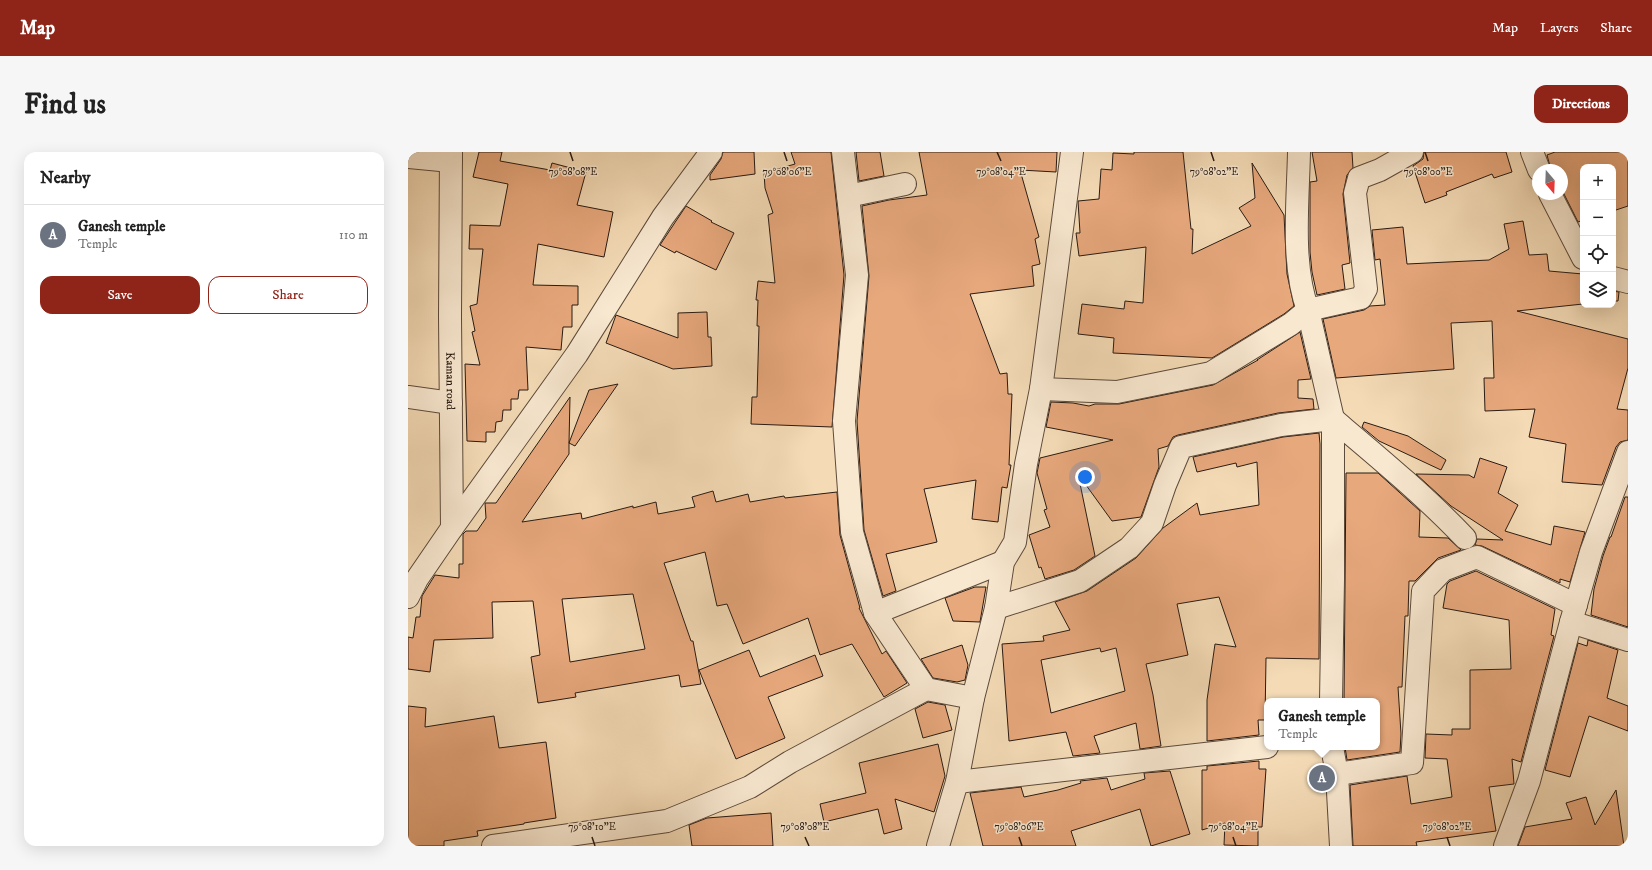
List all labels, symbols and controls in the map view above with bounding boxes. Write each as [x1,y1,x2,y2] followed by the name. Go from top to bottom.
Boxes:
[20,17,55,40] text: Map
[1492,19,1518,37] text: Map
[1540,19,1578,37] text: Layers
[1600,19,1632,37] text: Share
[1534,85,1628,123] button: Directions
[24,87,106,122] text: Find us
[1532,164,1568,200] north arrow
[1580,164,1616,308] map controls
[1580,164,1616,200] button: +
[549,166,597,178] text: 79°08'08"E
[762,166,812,178] text: 79°08'06"E
[976,166,1026,178] text: 79°08'04"E
[1190,166,1238,178] text: 79°08'02"E
[1403,166,1453,178] text: 79°08'00"E
[40,167,90,189] text: Nearby
[1580,200,1616,236] button: −
[78,217,165,236] text: Ganesh temple
[49,227,57,243] text: A
[339,227,368,243] text: 110 m
[78,236,117,252] text: Temple
[1580,236,1616,272] button: locate
[1580,272,1616,308] button: layers
[40,276,200,314] button: Save
[208,276,368,314] button: Share
[442,352,458,410] street label: Kaman road
[1075,467,1095,487] your location
[1264,698,1380,750] popup
[1278,707,1366,726] text: Ganesh temple
[1278,726,1318,742] text: Temple
[1309,763,1335,793] pin: A
[568,821,616,833] text: 79°08'10"E
[781,821,829,833] text: 79°08'08"E
[994,821,1044,833] text: 79°08'06"E
[1208,821,1258,833] text: 79°08'04"E
[1423,821,1471,833] text: 79°08'02"E

